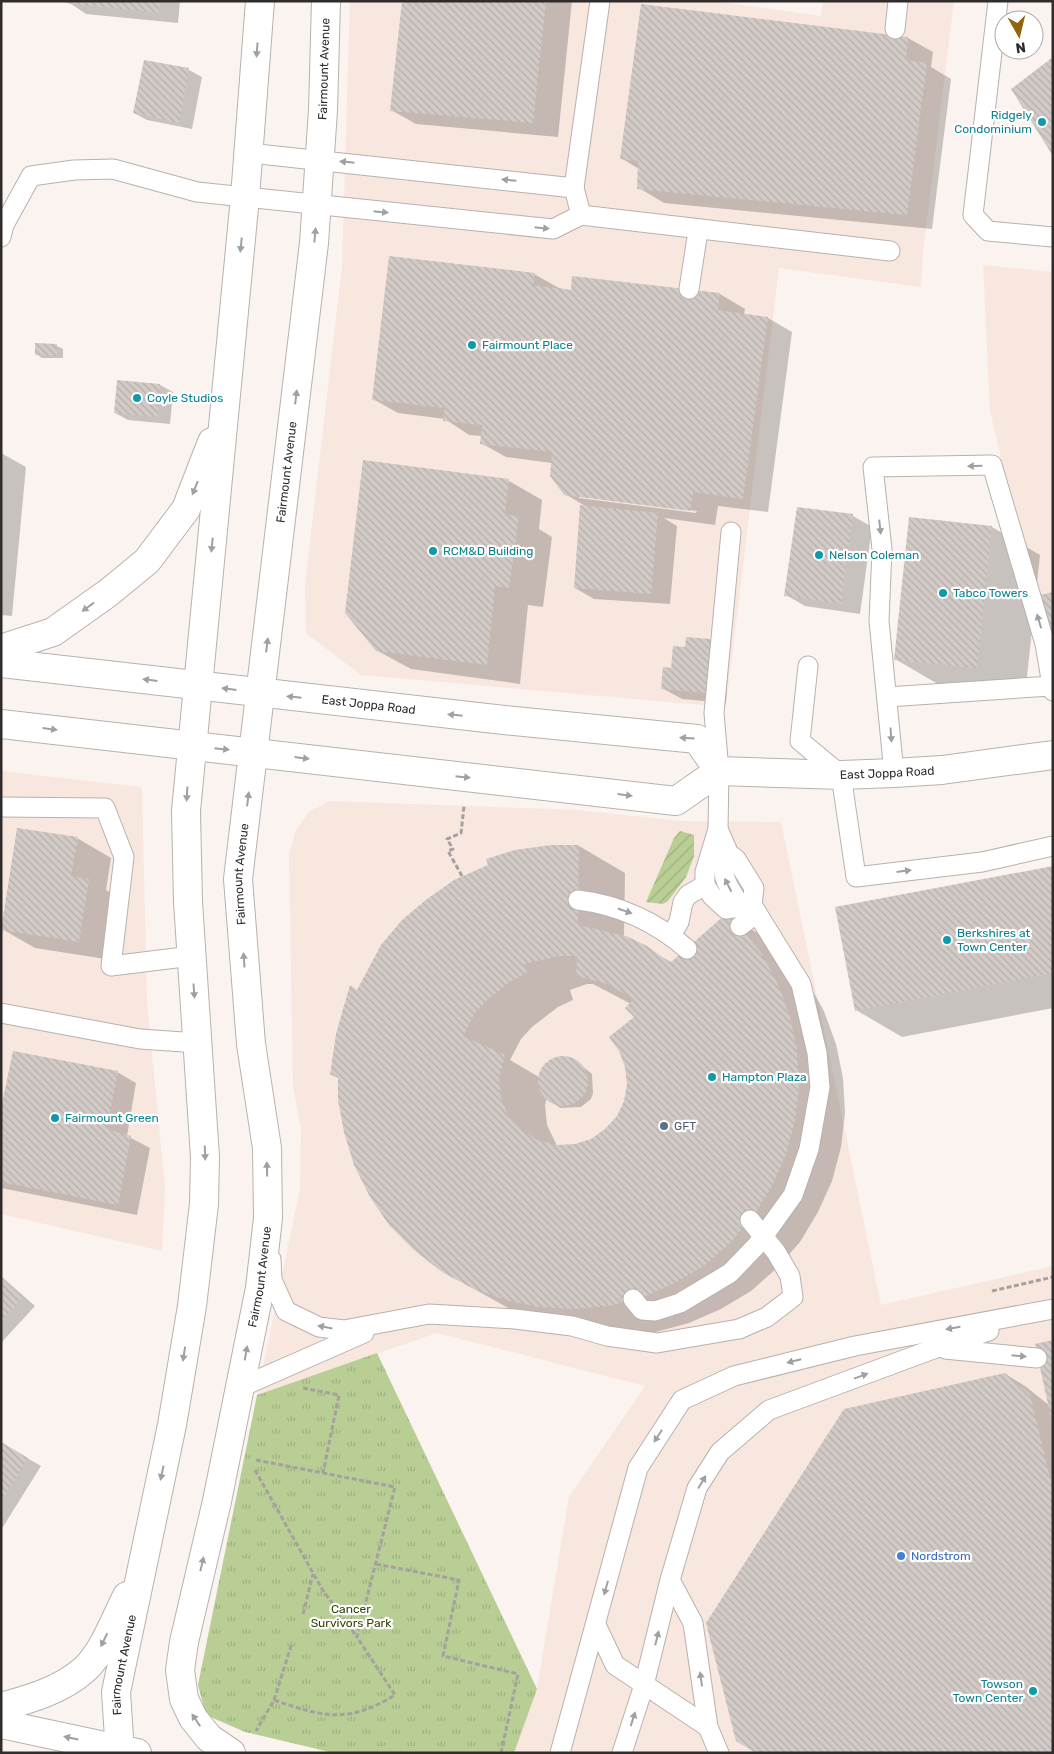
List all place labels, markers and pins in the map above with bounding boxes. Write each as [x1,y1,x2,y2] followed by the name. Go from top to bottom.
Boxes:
[954,108,1032,136] place label: Ridgely Condominium
[1036,116,1048,128] marker: Ridgely Condominium
[482,338,573,352] place label: Fairmount Place
[466,339,478,351] marker: Fairmount Place
[147,391,223,405] place label: Coyle Studios
[131,392,143,404] marker: Coyle Studios
[443,544,533,558] place label: RCM&D Building
[427,545,439,557] marker: RCM&D Building
[829,548,919,562] place label: Nelson Coleman
[813,549,825,561] marker: Nelson Coleman
[953,586,1028,600] place label: Tabco Towers
[937,587,949,599] marker: Tabco Towers
[957,926,1030,954] place label: Berkshires at Town Center
[941,934,953,946] marker: Berkshires at Town Center
[722,1070,807,1084] place label: Hampton Plaza
[706,1071,718,1083] marker: Hampton Plaza
[65,1111,159,1125] place label: Fairmount Green
[49,1112,61,1124] marker: Fairmount Green
[674,1119,696,1133] place label: GFT
[658,1120,670,1132] marker: GFT
[911,1549,971,1563] place label: Nordstrom
[895,1550,907,1562] marker: Nordstrom
[953,1677,1023,1705] place label: Towson Town Center
[1027,1685,1039,1697] marker: Towson Town Center

